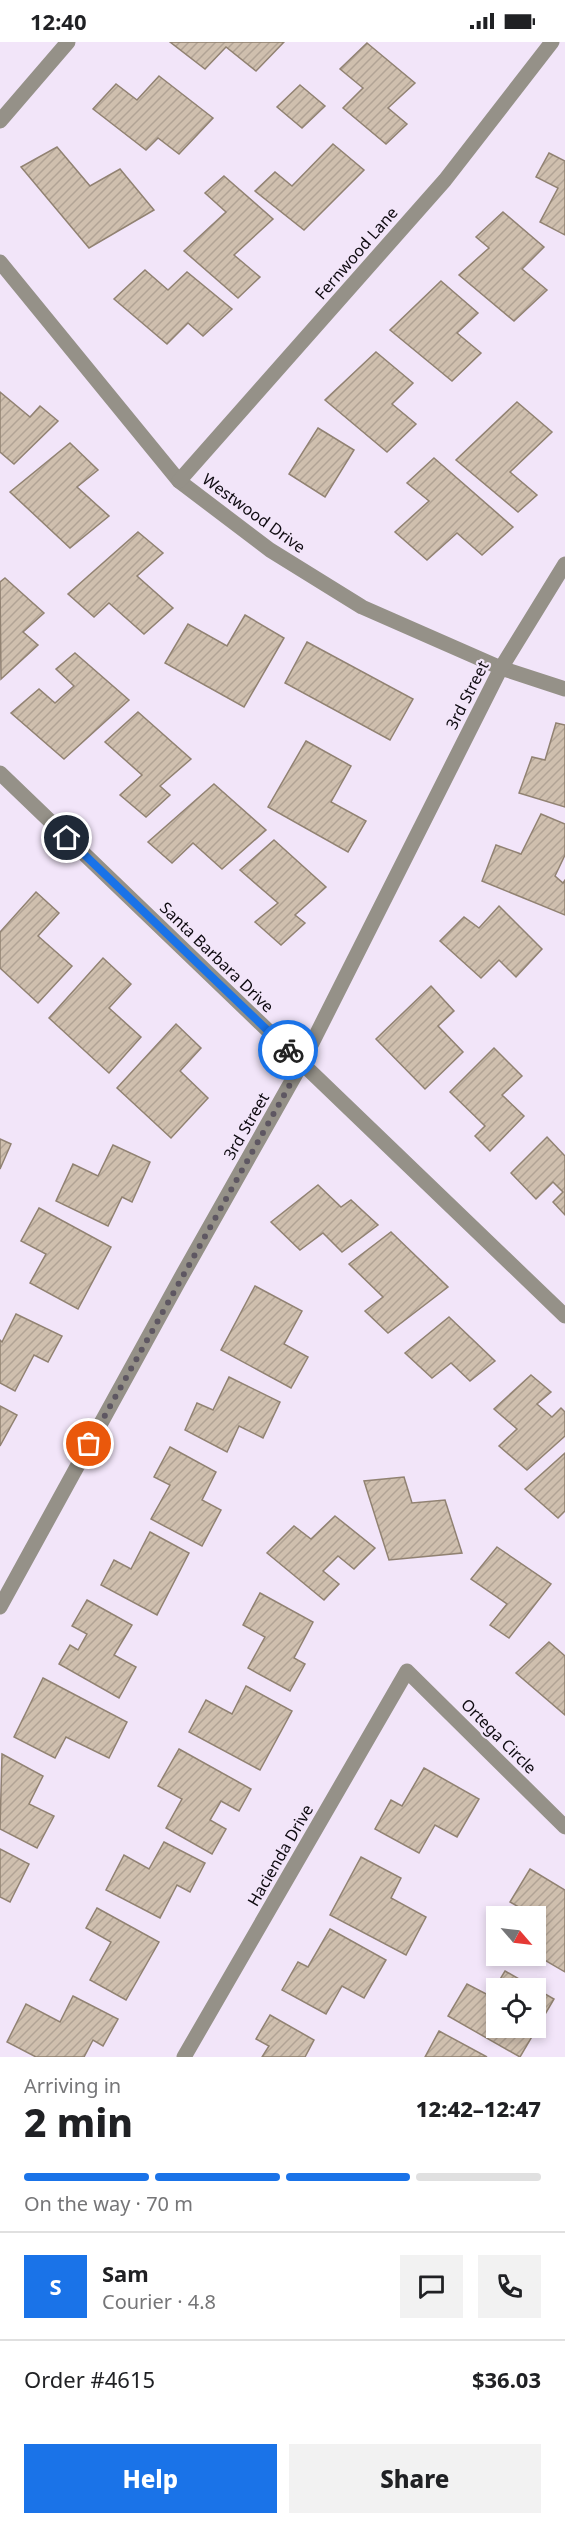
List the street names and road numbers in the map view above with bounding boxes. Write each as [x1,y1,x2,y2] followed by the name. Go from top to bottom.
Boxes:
[310,202,402,304] street label: Fernwood Lane
[198,468,310,558] street label: Westwood Drive
[440,657,494,733] street label: 3rd Street
[155,897,279,1017] street label: Santa Barbara Drive
[218,1088,274,1164] street label: 3rd Street
[456,1693,542,1779] street label: Ortega Circle
[242,1800,318,1910] street label: Hacienda Drive

